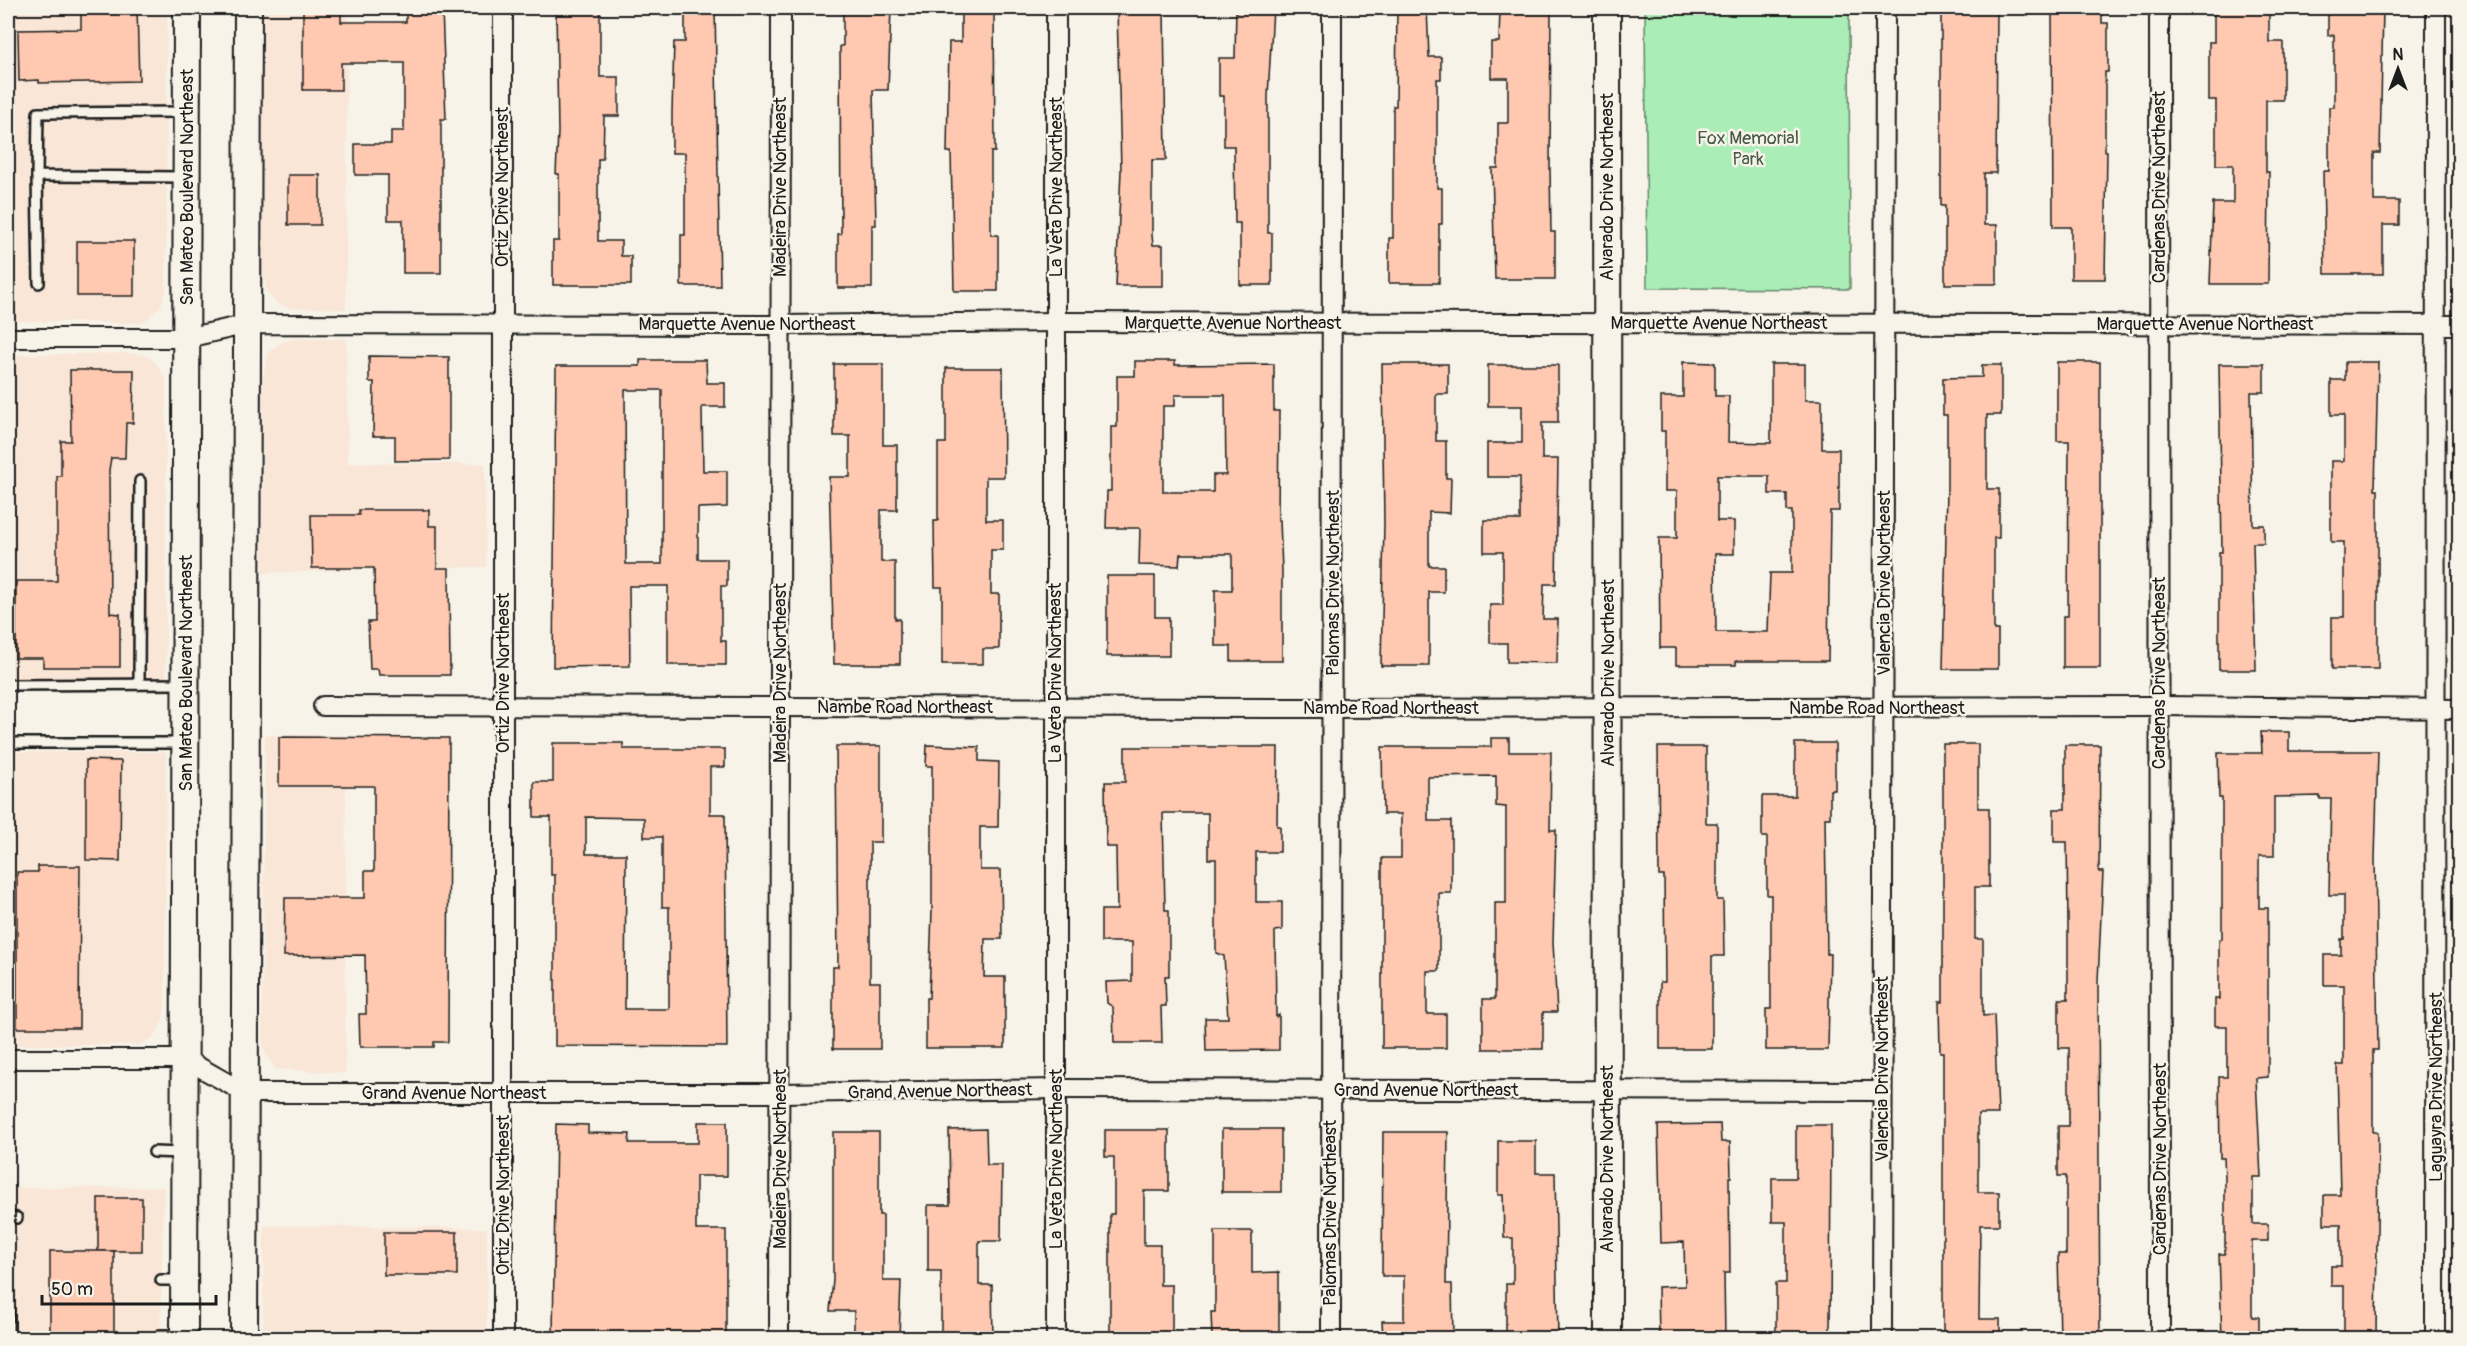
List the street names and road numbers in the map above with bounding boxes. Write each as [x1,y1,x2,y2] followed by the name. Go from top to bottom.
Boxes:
[176,68,199,305] street label: San Mateo Boulevard Northeast
[2148,90,2171,283] street label: Cardenas Drive Northeast
[1596,92,1619,281] street label: Alvarado Drive Northeast
[769,96,792,277] street label: Madeira Drive Northeast
[1045,96,1068,277] street label: La Veta Drive Northeast
[491,106,514,267] street label: Ortiz Drive Northeast
[1124,312,1342,335] street label: Marquette Avenue Northeast
[1610,312,1828,335] street label: Marquette Avenue Northeast
[638,313,856,336] street label: Marquette Avenue Northeast
[2096,313,2314,336] street label: Marquette Avenue Northeast
[1322,489,1345,676] street label: Palomas Drive Northeast
[1873,489,1896,676] street label: Valencia Drive Northeast
[175,554,198,791] street label: San Mateo Boulevard Northeast
[2148,576,2171,769] street label: Cardenas Drive Northeast
[1597,578,1620,767] street label: Alvarado Drive Northeast
[769,582,792,763] street label: Madeira Drive Northeast
[1044,582,1067,763] street label: La Veta Drive Northeast
[492,592,515,753] street label: Ortiz Drive Northeast
[817,696,994,719] street label: Nambe Road Northeast
[1303,697,1480,720] street label: Nambe Road Northeast
[1789,697,1966,720] street label: Nambe Road Northeast
[1871,975,1894,1162] street label: Valencia Drive Northeast
[2425,991,2448,1182] street label: Laguayra Drive Northeast
[2149,1062,2172,1255] street label: Cardenas Drive Northeast
[1596,1064,1619,1253] street label: Alvarado Drive Northeast
[769,1068,792,1249] street label: Madeira Drive Northeast
[1045,1068,1068,1249] street label: La Veta Drive Northeast
[847,1078,1033,1105] street label: Grand Avenue Northeast
[1334,1079,1519,1102] street label: Grand Avenue Northeast
[362,1082,547,1105] street label: Grand Avenue Northeast
[492,1114,515,1275] street label: Ortiz Drive Northeast
[1319,1119,1342,1306] street label: Palomas Drive Northeast

